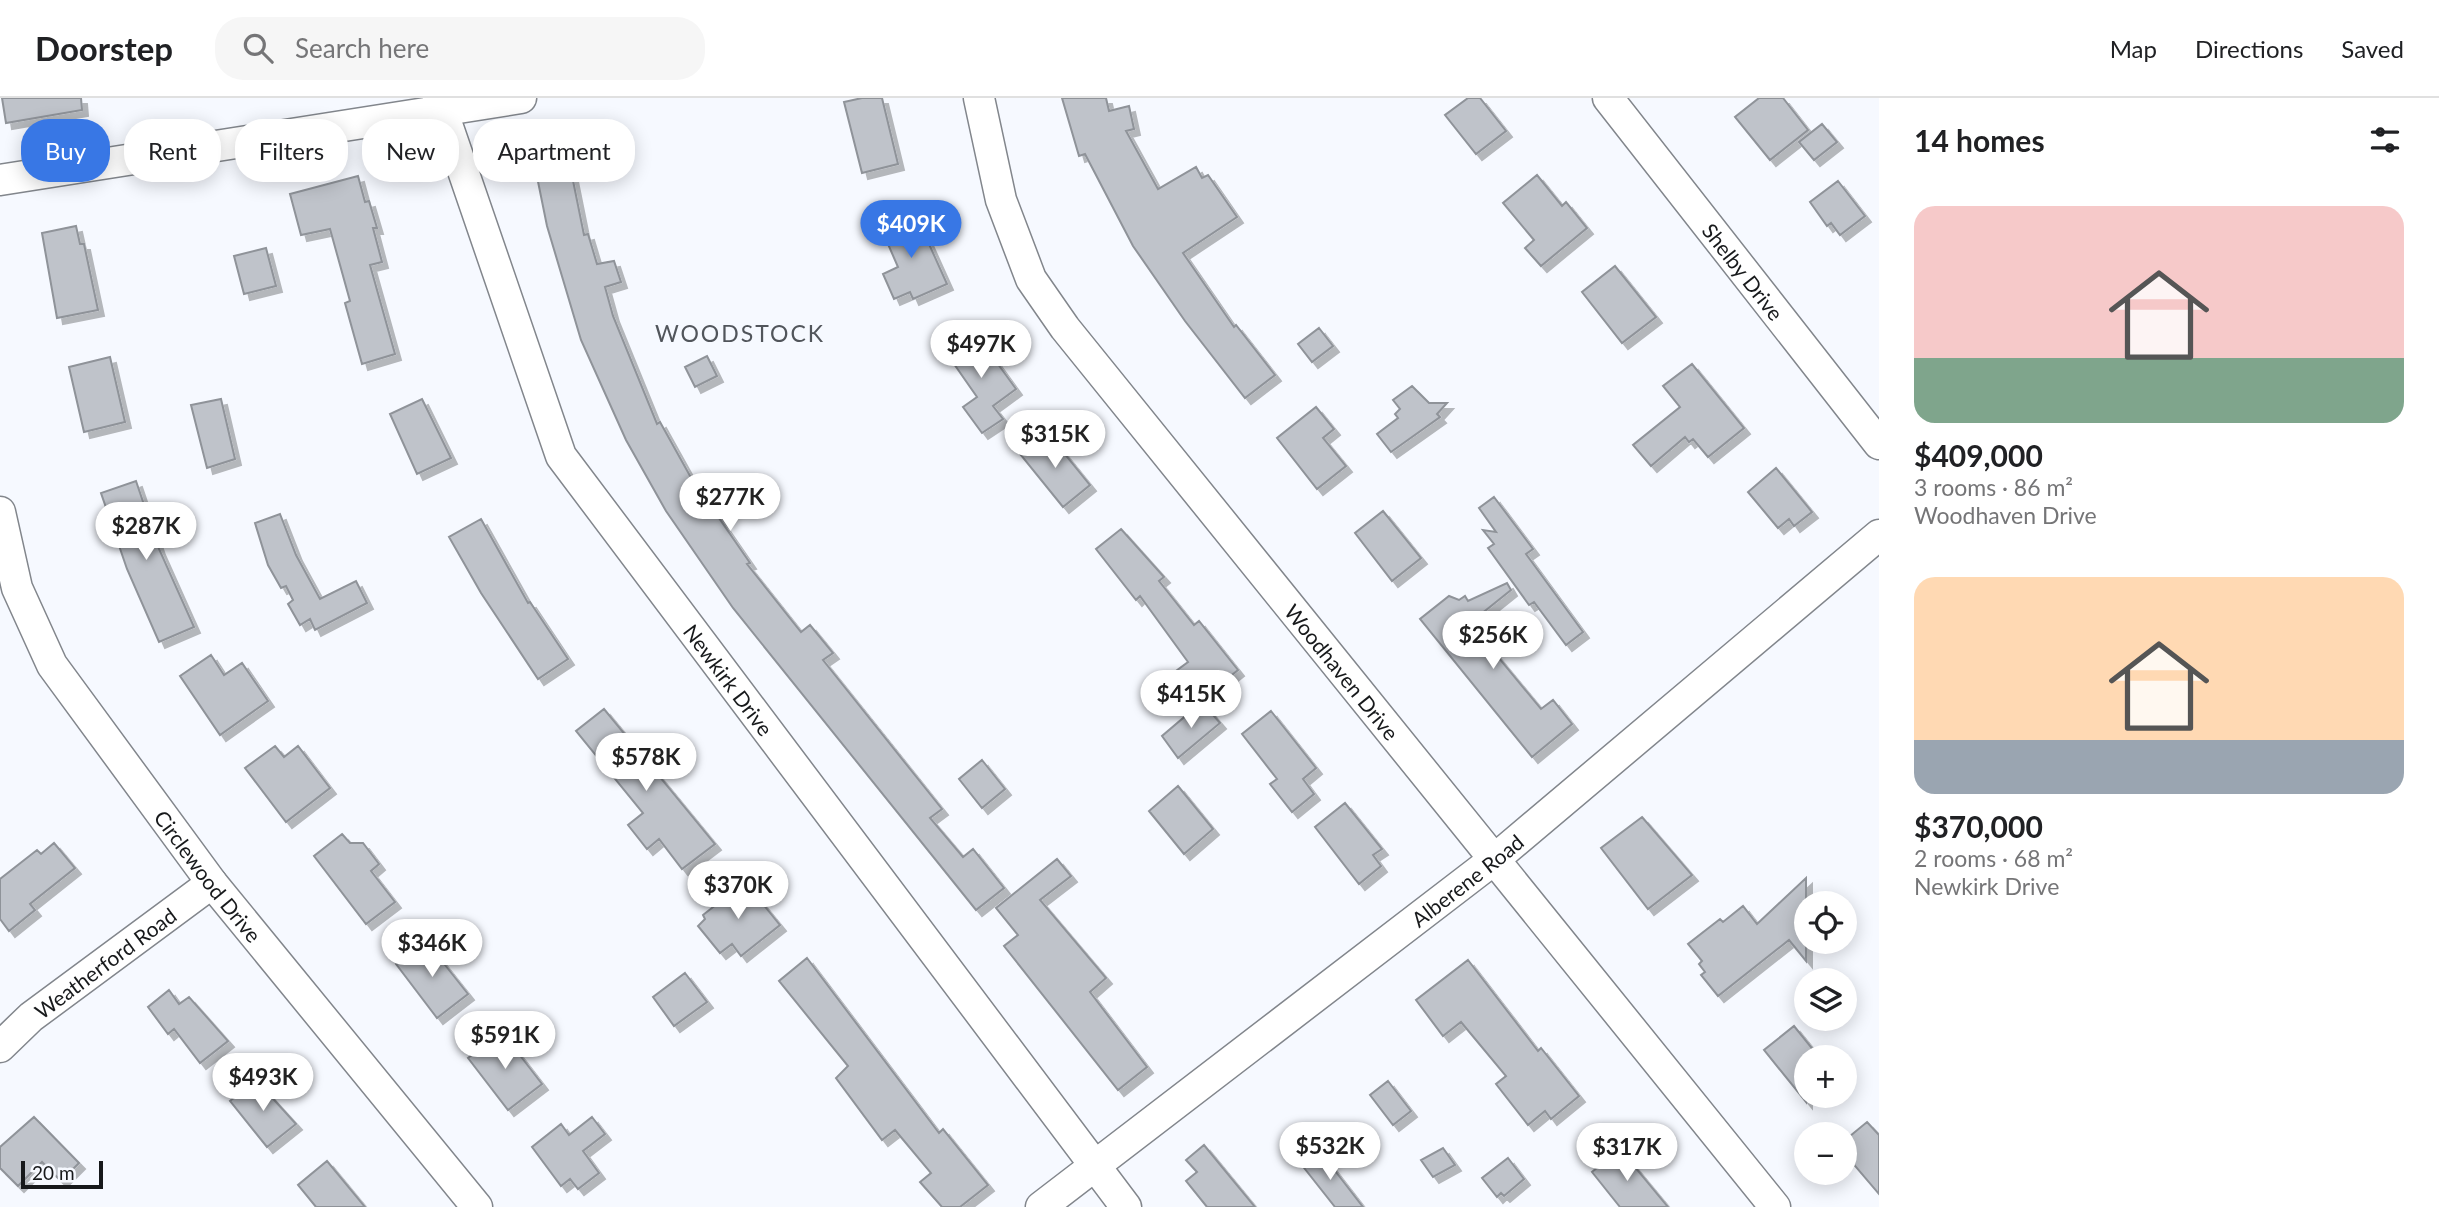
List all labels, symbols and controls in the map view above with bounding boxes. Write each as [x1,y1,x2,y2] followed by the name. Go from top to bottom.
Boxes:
[215,17,705,80] search box
[35,28,173,68] text: Doorstep
[239,29,277,67] icon: search
[295,32,429,64] text: Search here
[2110,34,2157,63] text: Map
[2195,34,2303,63] text: Directions
[2341,34,2404,63] text: Saved
[21,119,110,182] chip: Buy
[124,119,221,182] chip: Rent
[235,119,348,182] chip: Filters
[362,119,459,182] chip: New
[473,119,635,182] chip: Apartment
[2366,121,2404,159] icon: filters
[1914,122,2045,158] text: 14 homes
[862,200,960,260] pin: $409K
[876,209,946,237] text: $409K
[1698,218,1789,325] street label: Shelby Drive
[2096,252,2222,378] icon: home
[655,319,825,347] district label: WOODSTOCK
[932,320,1030,380] pin: $497K
[946,329,1016,357] text: $497K
[1006,410,1104,470] pin: $315K
[1020,419,1090,447] text: $315K
[1914,437,2043,473] text: $409,000
[1914,473,2073,501] text: 3 rooms · 86 m²
[681,474,779,533] pin: $277K
[695,482,765,510] text: $277K
[1914,501,2097,529] text: Woodhaven Drive
[97,503,195,562] pin: $287K
[111,511,181,539] text: $287K
[1280,599,1405,744] street label: Woodhaven Drive
[1444,612,1542,671] pin: $256K
[679,619,779,740] street label: Newkirk Drive
[1458,620,1528,648] text: $256K
[2096,623,2222,749] icon: home
[1142,670,1240,730] pin: $415K
[1156,679,1226,707] text: $415K
[597,734,695,793] pin: $578K
[611,742,681,770] text: $578K
[150,805,267,947] street label: Circlewood Drive
[1914,808,2043,844] text: $370,000
[1406,828,1528,931] street label: Alberene Road
[1914,844,2073,872] text: 2 rooms · 68 m²
[689,862,787,921] pin: $370K
[703,870,773,898] text: $370K
[1914,872,2059,900] text: Newkirk Drive
[1794,891,1857,1185] map controls
[1794,891,1857,954] button: locate
[29,902,181,1023] street label: Weatherford Road
[383,920,481,979] pin: $346K
[397,928,467,956] text: $346K
[1794,968,1857,1031] button: layers
[456,1012,554,1071] pin: $591K
[470,1020,540,1048] text: $591K
[1794,1045,1857,1108] button: +
[214,1054,312,1113] pin: $493K
[228,1062,298,1090] text: $493K
[1281,1122,1379,1182] pin: $532K
[1794,1122,1857,1185] button: −
[1578,1124,1676,1183] pin: $317K
[1295,1131,1365,1159] text: $532K
[1592,1132,1662,1160] text: $317K
[21,1158,103,1190] scale bar
[32,1161,75,1184] text: 20 m

